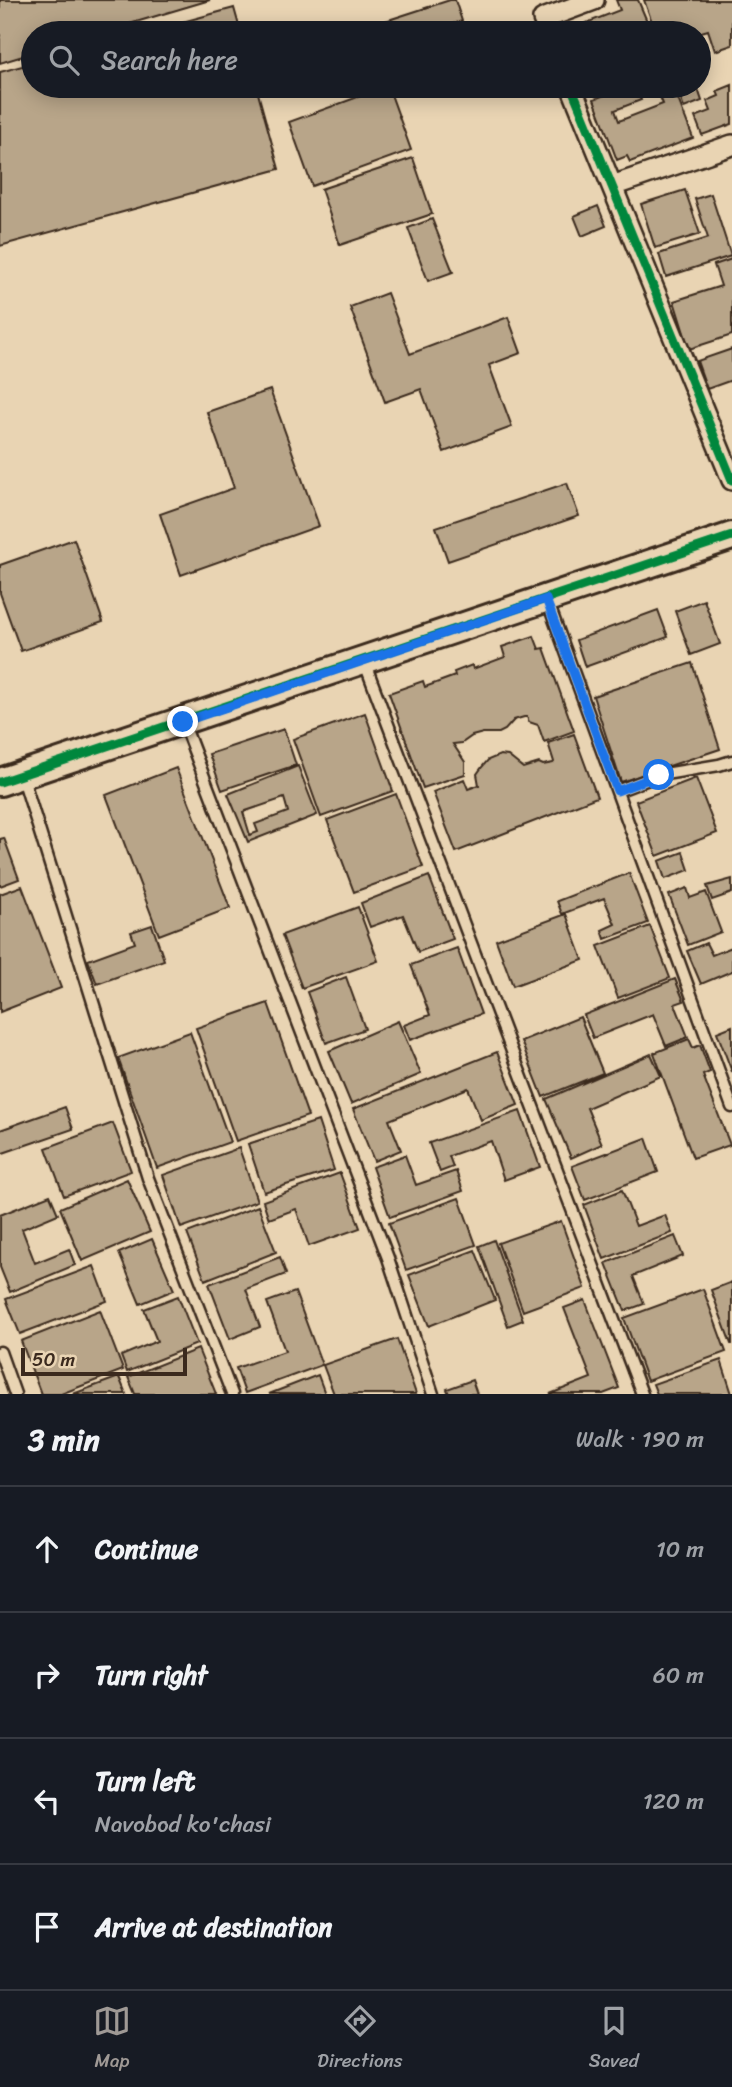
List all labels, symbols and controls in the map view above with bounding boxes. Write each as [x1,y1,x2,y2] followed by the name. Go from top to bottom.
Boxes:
[21,21,711,98] search box
[101,37,238,83] text: Search here
[45,41,83,79] icon: search
[167,706,198,737] route end
[643,759,674,790] route start
[32,1343,75,1376] text: 50 m
[21,1345,187,1377] scale bar
[28,1413,100,1467] text: 3 min
[576,1419,704,1460] text: Walk · 190 m
[95,1526,198,1572] text: Continue
[656,1529,704,1570] text: 10 m
[28,1530,66,1568] icon: ahead
[95,1652,208,1698] text: Turn right
[653,1655,704,1696] text: 60 m
[28,1656,66,1694] icon: right
[95,1758,195,1804] text: Turn left
[643,1781,704,1822] text: 120 m
[28,1782,66,1820] icon: left
[95,1804,271,1845] text: Navobod ko'chasi
[95,1904,332,1950] text: Arrive at destination
[28,1908,66,1946] icon: arrive
[93,2002,131,2077] tab: Map
[317,2002,403,2077] tab: Directions
[589,2002,639,2077] tab: Saved

